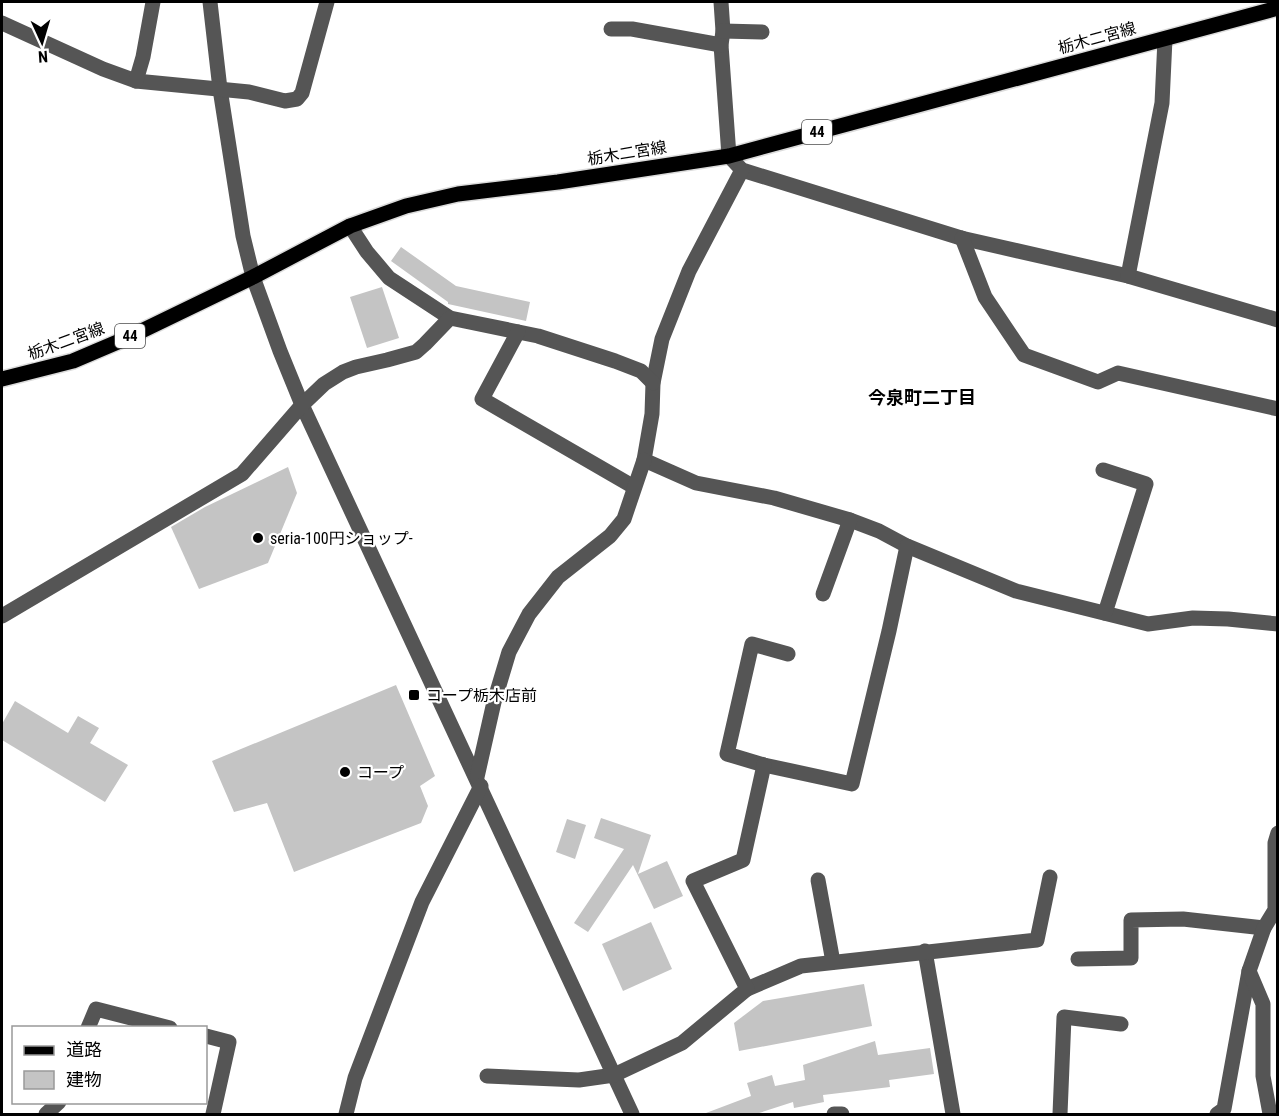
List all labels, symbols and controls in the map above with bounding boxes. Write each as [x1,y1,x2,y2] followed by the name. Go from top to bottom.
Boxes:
[12,12,72,72] north arrow
[1056,18,1138,58] street label: 栃木二宮線
[37,47,49,66] text: N
[802,120,832,144] road number: 44
[586,137,668,169] street label: 栃木二宮線
[25,318,107,364] street label: 栃木二宮線
[115,324,145,348] road number: 44
[868,387,976,408] district label: 今泉町二丁目
[270,529,413,548] place label: seria-100円ショップ-
[251,531,265,545] marker: seria-100円ショップ-
[426,686,537,705] place label: コープ栃木店前
[407,688,421,702] marker: コープ栃木店前
[357,763,404,782] place label: コープ
[338,765,352,779] marker: コープ
[12,1026,207,1104] legend
[66,1039,102,1060] text: 道路
[66,1069,102,1090] text: 建物

